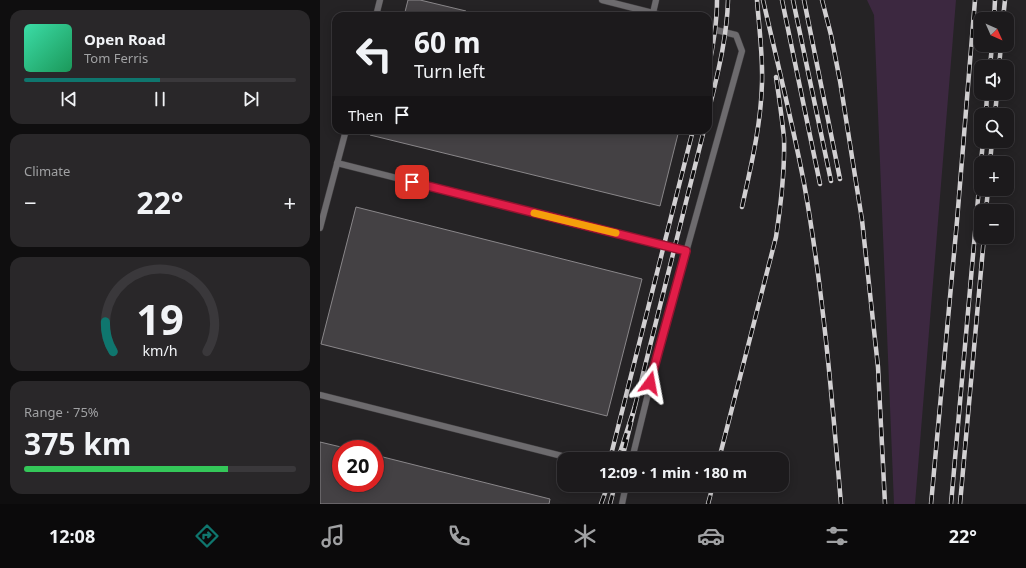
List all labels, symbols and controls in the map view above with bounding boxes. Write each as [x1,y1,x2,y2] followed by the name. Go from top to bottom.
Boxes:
[974,12,1014,52] north arrow
[974,12,1014,244] map controls
[414,23,481,61] text: 60 m
[348,28,400,80] icon: left
[84,29,166,49] text: Open Road
[84,49,148,67] text: Tom Ferris
[414,59,485,83] text: Turn left
[974,60,1014,100] button: sound
[58,88,80,110] icon: previous
[149,88,171,110] icon: pause
[240,88,262,110] icon: next
[391,104,413,126] icon: arrive
[348,105,383,125] text: Then
[974,108,1014,148] button: search
[974,156,1014,196] button: +
[24,162,70,180] text: Climate
[395,165,429,199] pin
[401,171,423,193] icon: arrive
[136,182,184,223] text: 22°
[24,187,37,217] text: −
[283,187,296,217] text: +
[974,204,1014,244] button: −
[136,291,184,347] text: 19
[142,340,178,359] text: km/h
[629,362,671,404] position arrow
[24,403,99,421] text: Range · 75%
[24,423,131,464] text: 375 km
[332,440,384,492] speed limit sign: 20
[599,462,747,482] text: 12:09 · 1 min · 180 m
[193,522,221,550] icon: directions
[319,522,347,550] icon: music
[445,522,473,550] icon: phone
[571,522,599,550] icon: climate
[697,522,725,550] icon: car
[823,522,851,550] icon: filters
[49,524,95,548] text: 12:08
[949,524,977,548] text: 22°

